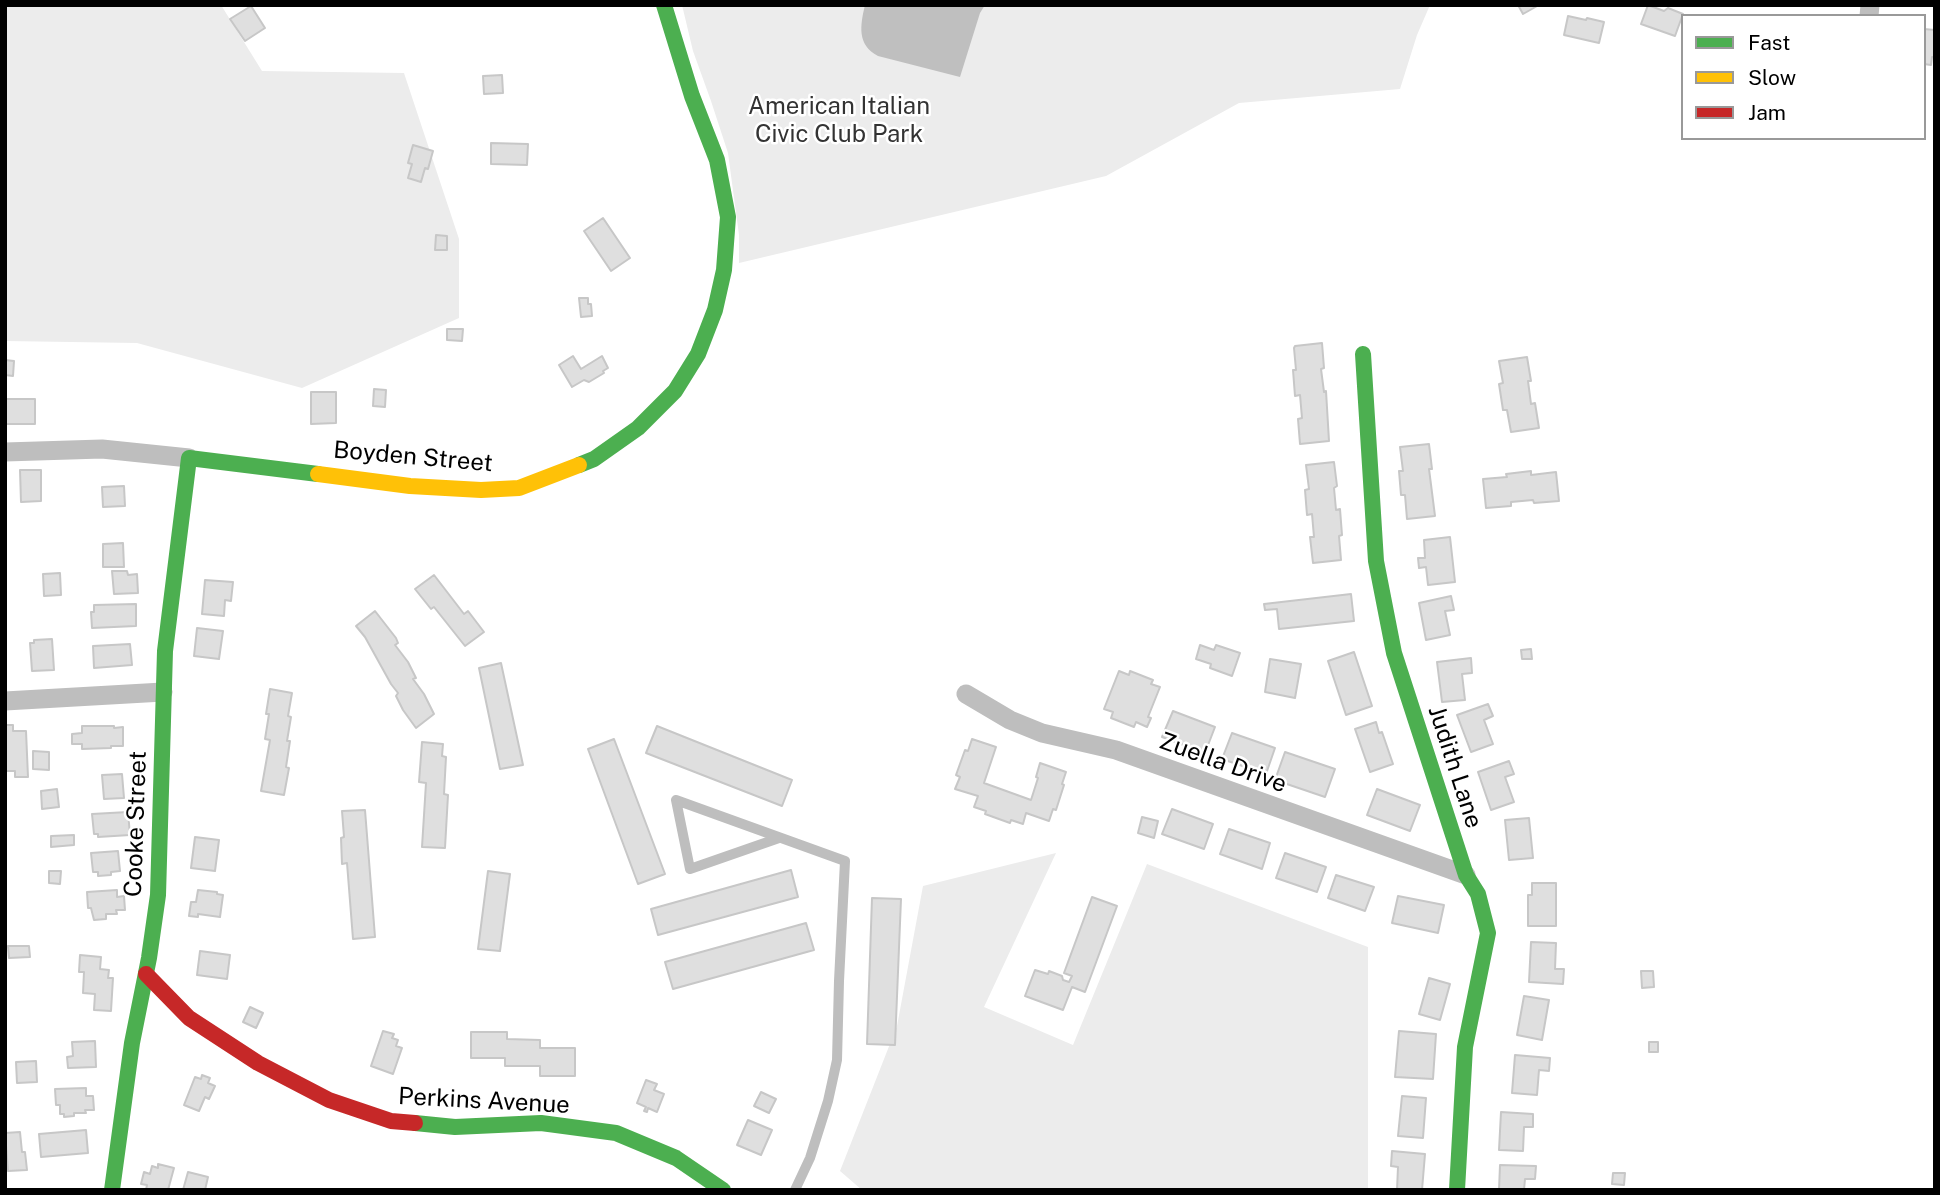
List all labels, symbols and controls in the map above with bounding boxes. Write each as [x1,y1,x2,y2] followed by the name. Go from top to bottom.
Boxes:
[1681,14,1926,140] legend
[1748,30,1790,55] text: Fast
[1748,65,1796,90] text: Slow
[748,93,930,149] park label: American Italian Civic Club Park
[1748,100,1786,125] text: Jam
[332,436,494,478] street label: Boyden Street
[1422,702,1488,832] street label: Judith Lane
[1155,727,1291,799] street label: Zuella Drive
[119,751,153,897] street label: Cooke Street
[397,1082,571,1120] street label: Perkins Avenue

